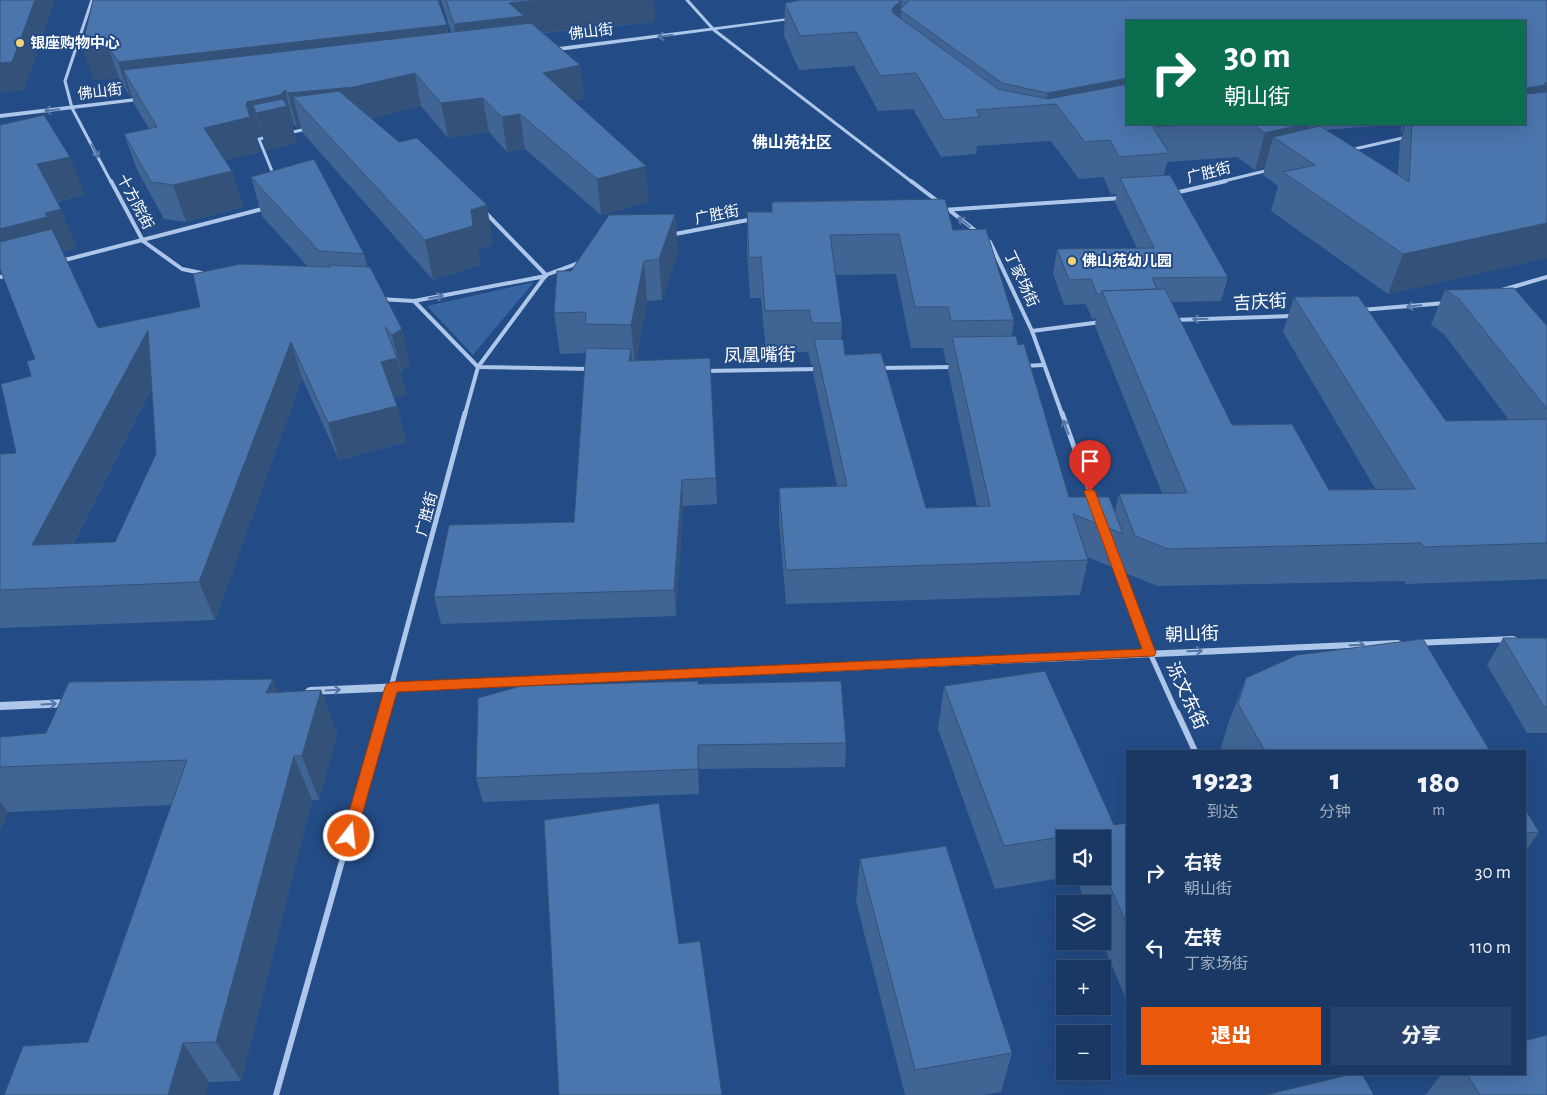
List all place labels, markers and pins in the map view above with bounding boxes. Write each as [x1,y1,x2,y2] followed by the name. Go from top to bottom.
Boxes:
[30,34,120,51] place label: 银座购物中心
[14,37,26,49] marker: 银座购物中心
[1082,252,1172,269] place label: 佛山苑幼儿园
[1066,255,1078,267] marker: 佛山苑幼儿园
[1069,440,1111,491] pin

